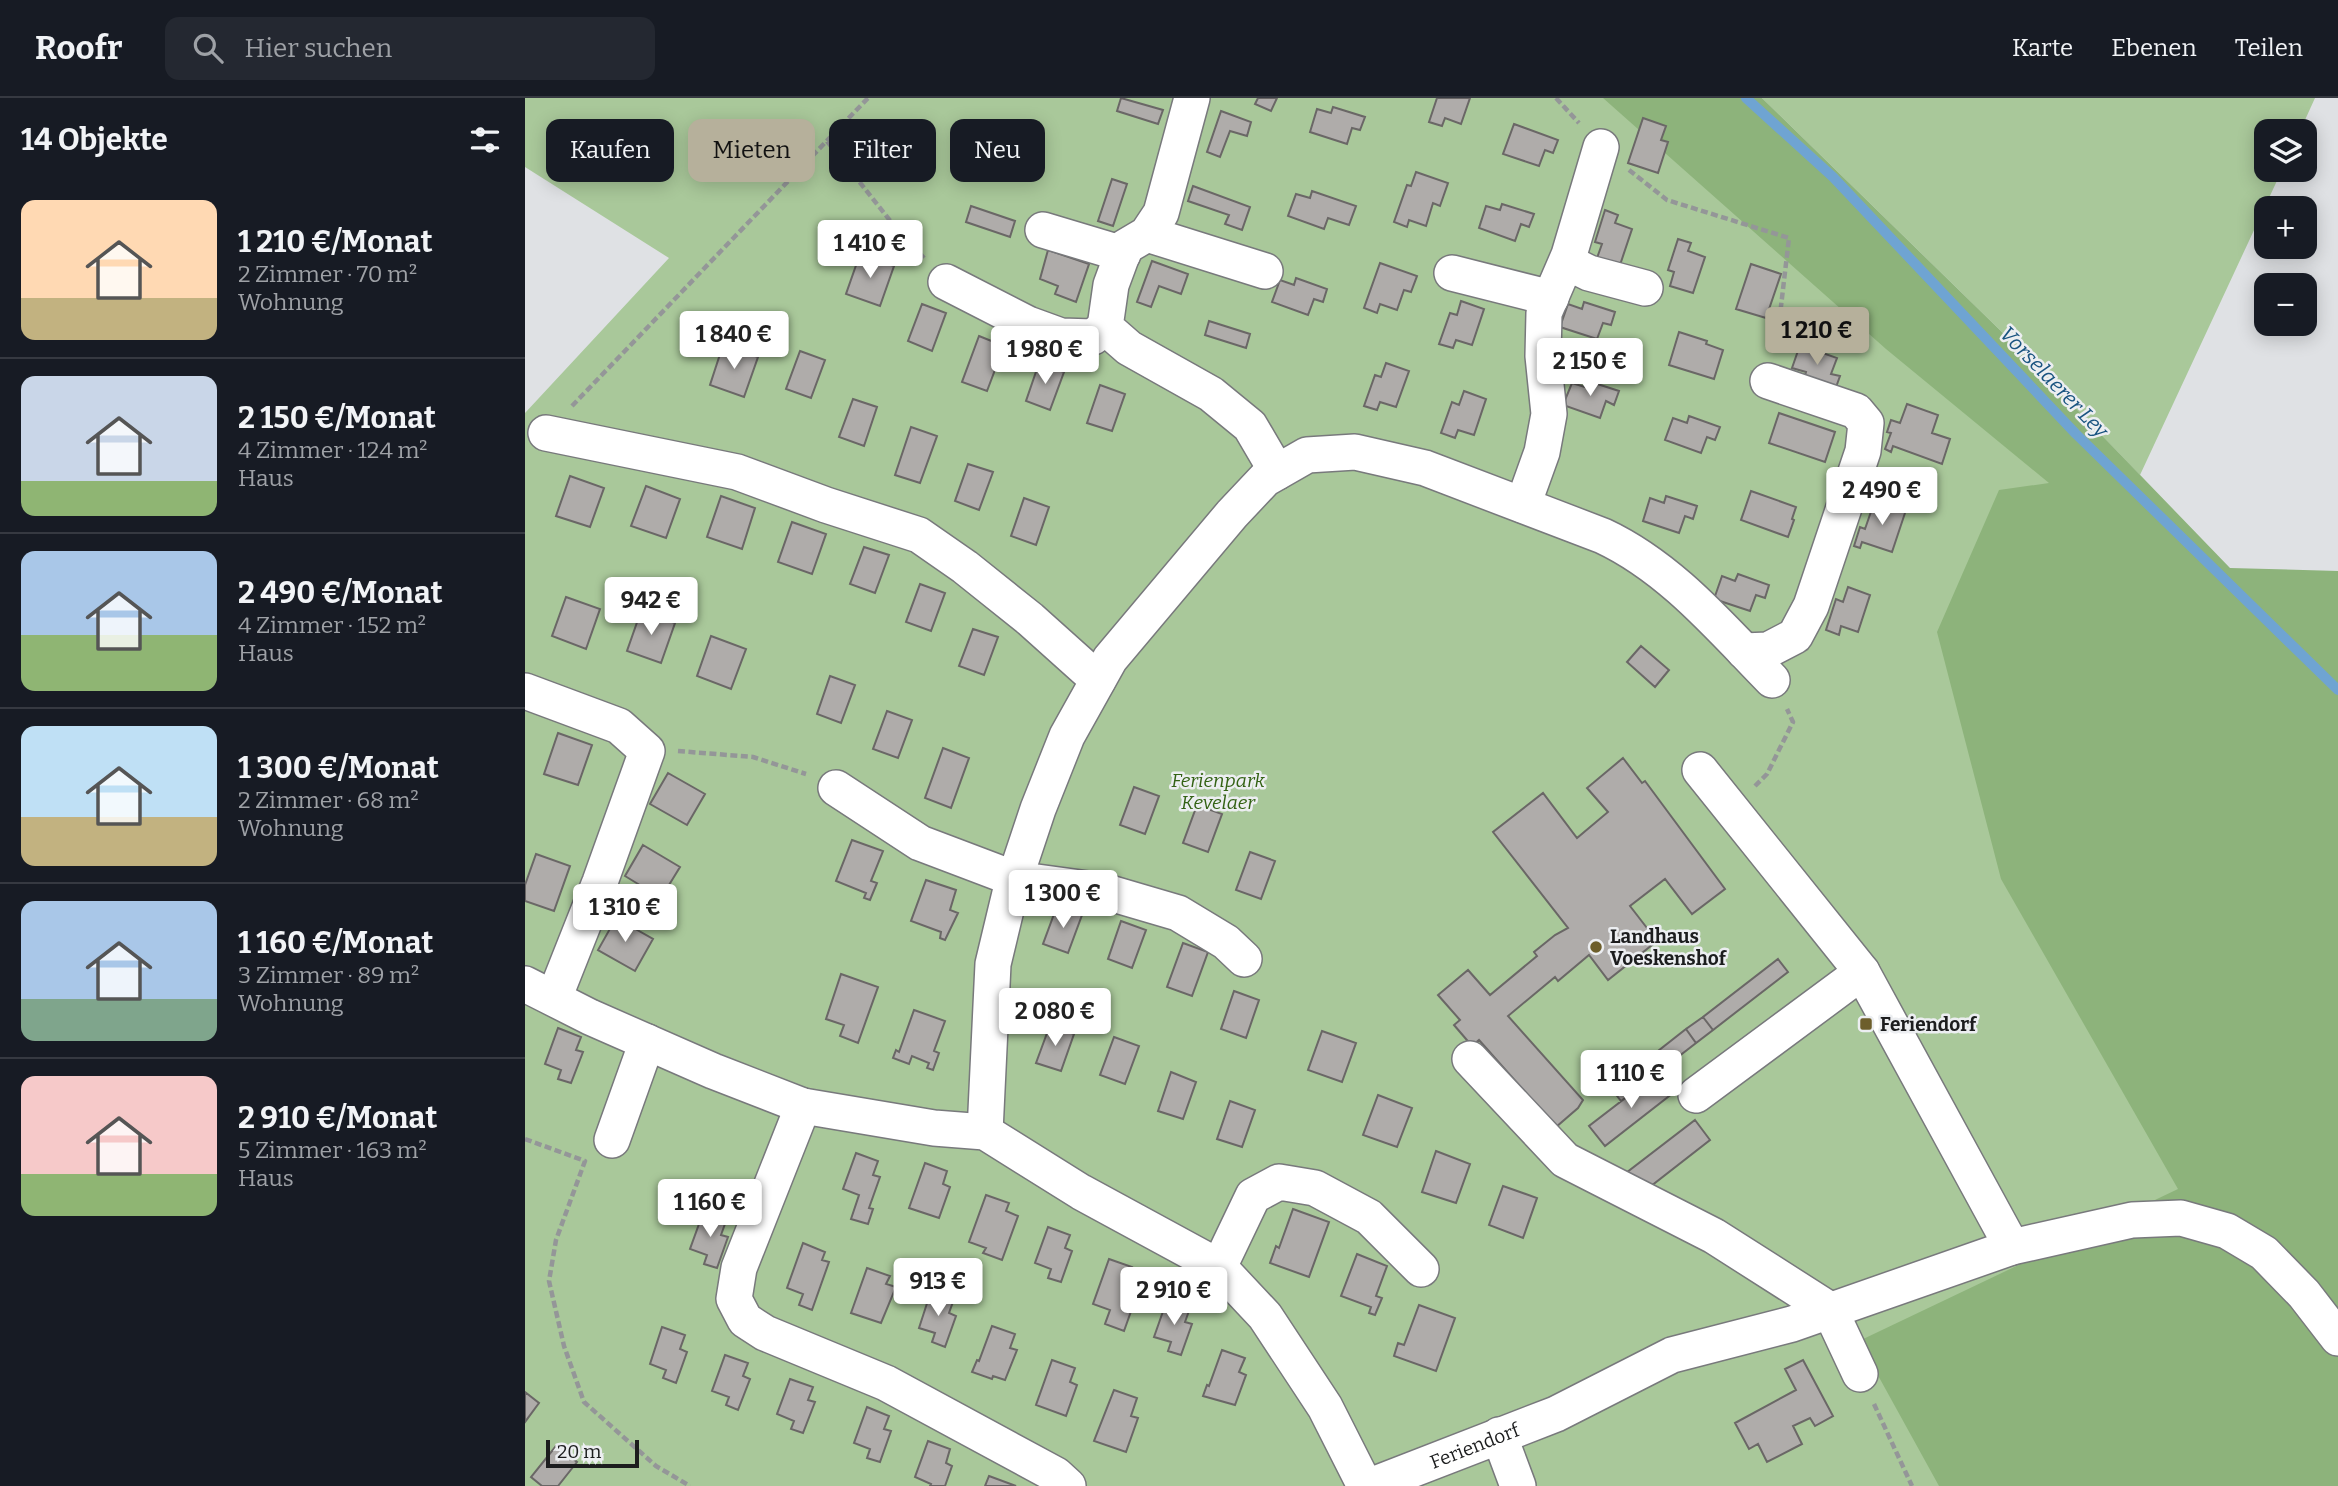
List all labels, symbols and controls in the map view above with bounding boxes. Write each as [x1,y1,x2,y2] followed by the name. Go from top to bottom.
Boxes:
[165,17,655,80] search box
[35,28,123,68] text: Roofr
[189,29,227,67] icon: search
[245,33,392,64] text: Hier suchen
[2012,34,2073,62] text: Karte
[2111,34,2197,62] text: Ebenen
[2235,34,2303,62] text: Teilen
[546,119,674,182] chip: Kaufen
[688,119,815,182] chip: Mieten
[829,119,936,182] chip: Filter
[950,119,1045,182] chip: Neu
[2254,119,2317,336] map controls
[2254,119,2317,182] button: layers
[466,121,504,159] icon: filters
[21,122,168,158] text: 14 Objekte
[2254,196,2317,259] button: +
[805,220,935,280] pin: 1 410 €
[238,224,432,260] text: 1 210 €/Monat
[77,228,161,312] icon: home
[834,229,906,257] text: 1 410 €
[238,260,417,288] text: 2 Zimmer · 70 m²
[2254,273,2317,336] button: −
[238,288,344,316] text: Wohnung
[1752,308,1882,367] pin: 1 210 €
[669,312,799,371] pin: 1 840 €
[1781,316,1853,344] text: 1 210 €
[696,320,772,348] text: 1 840 €
[1994,321,2115,444] water label: Vorselaerer Ley
[980,327,1110,386] pin: 1 980 €
[1007,335,1083,363] text: 1 980 €
[1525,338,1655,398] pin: 2 150 €
[1553,347,1627,375] text: 2 150 €
[238,400,436,436] text: 2 150 €/Monat
[77,404,161,488] icon: home
[238,436,428,464] text: 4 Zimmer · 124 m²
[238,464,294,492] text: Haus
[1817,468,1947,527] pin: 2 490 €
[1842,476,1922,504] text: 2 490 €
[238,575,443,611] text: 2 490 €/Monat
[602,578,700,637] pin: 942 €
[77,579,161,663] icon: home
[621,586,681,614] text: 942 €
[238,611,426,639] text: 4 Zimmer · 152 m²
[238,639,294,667] text: Haus
[238,750,439,786] text: 1 300 €/Monat
[77,754,161,838] icon: home
[1171,769,1266,814] park label: Ferienpark Kevelaer
[238,786,419,814] text: 2 Zimmer · 68 m²
[238,814,344,842] text: Wohnung
[998,870,1128,930] pin: 1 300 €
[1025,879,1101,907] text: 1 300 €
[560,884,690,944] pin: 1 310 €
[589,893,661,921] text: 1 310 €
[238,925,433,961] text: 1 160 €/Monat
[1610,925,1728,970] place label: Landhaus Voeskenshof
[77,929,161,1013] icon: home
[1588,939,1604,955] marker: Landhaus Voeskenshof
[238,961,419,989] text: 3 Zimmer · 89 m²
[990,988,1120,1048] pin: 2 080 €
[238,989,344,1017] text: Wohnung
[1015,997,1095,1025] text: 2 080 €
[1880,1013,1978,1036] place label: Feriendorf
[1858,1016,1874,1032] marker: Feriendorf
[1566,1051,1696,1110] pin: 1 110 €
[1597,1059,1665,1087] text: 1 110 €
[238,1100,437,1136] text: 2 910 €/Monat
[77,1104,161,1188] icon: home
[238,1136,427,1164] text: 5 Zimmer · 163 m²
[238,1164,294,1192] text: Haus
[645,1180,775,1239] pin: 1 160 €
[674,1188,746,1216] text: 1 160 €
[889,1258,987,1318] pin: 913 €
[910,1267,966,1295] text: 913 €
[1109,1268,1239,1327] pin: 2 910 €
[1136,1276,1212,1304] text: 2 910 €
[1427,1417,1523,1473] street label: Feriendorf
[546,1437,639,1469] scale bar
[557,1440,601,1463] text: 20 m

